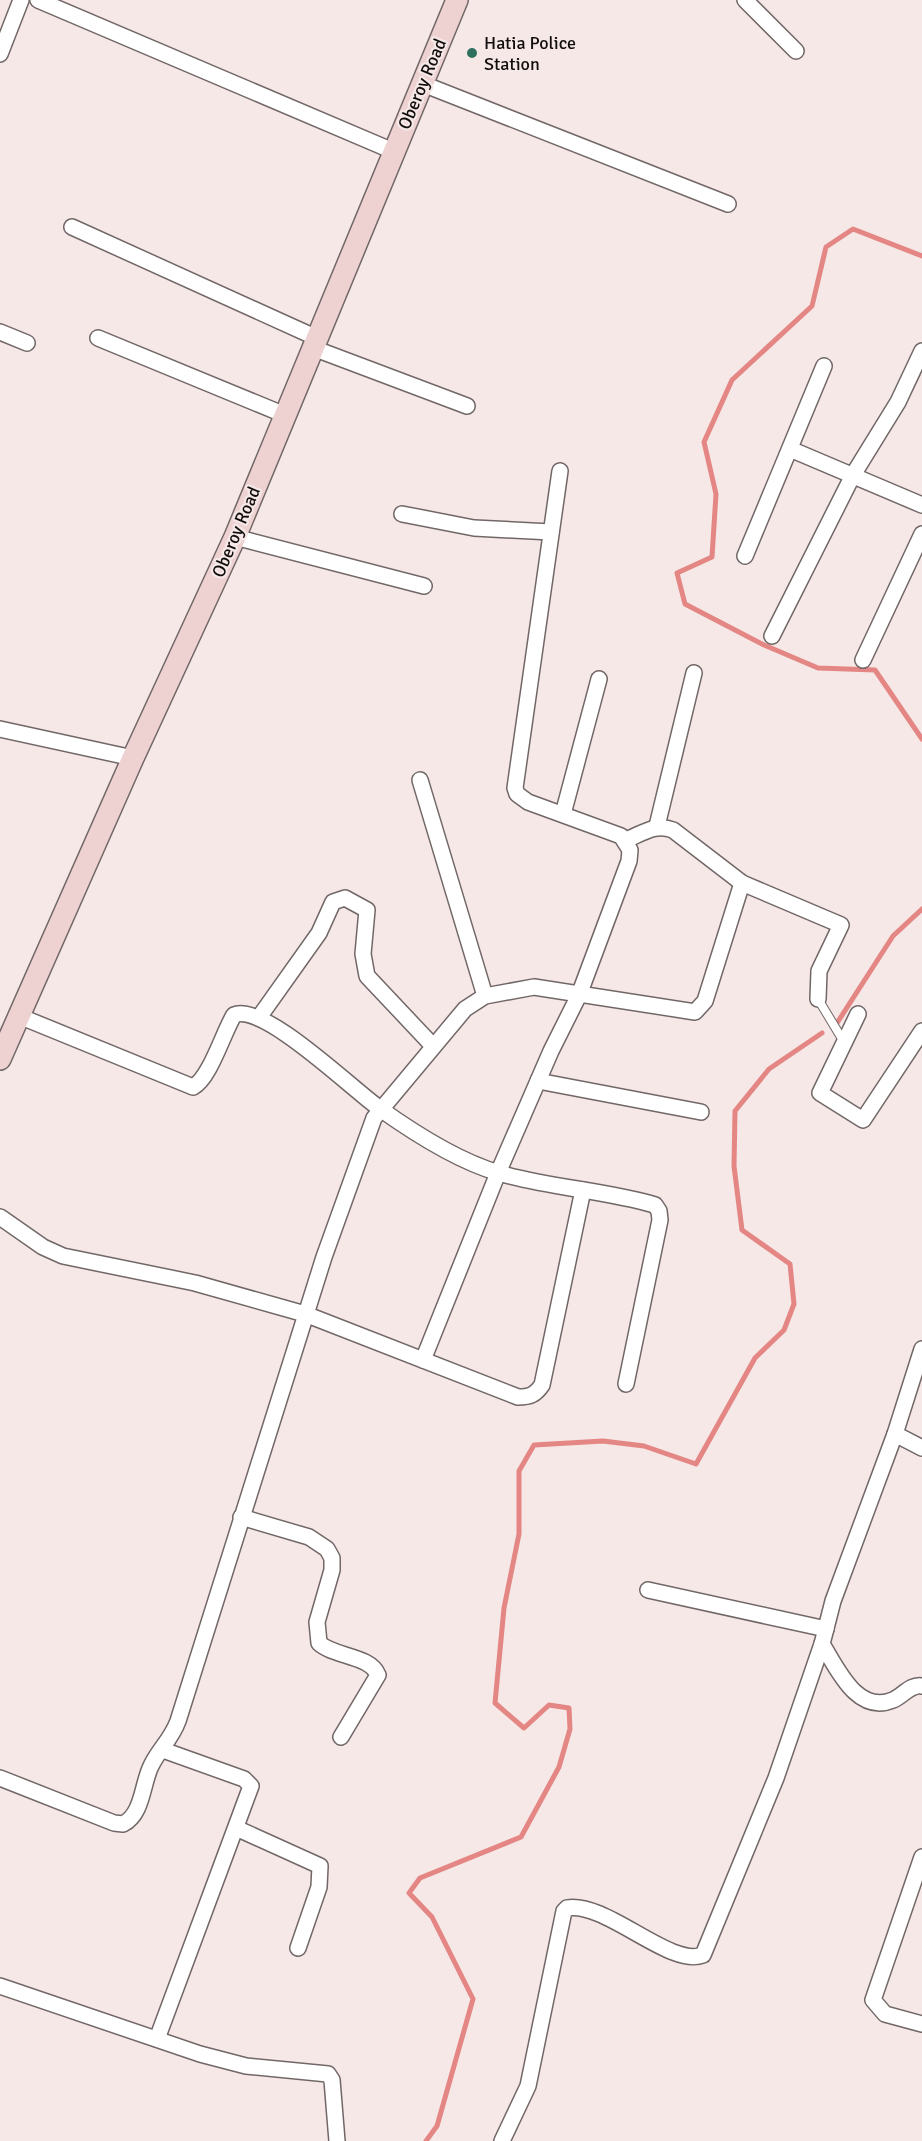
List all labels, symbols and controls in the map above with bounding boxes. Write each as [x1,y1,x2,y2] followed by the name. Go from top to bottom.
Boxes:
[484,32,576,75] place label: Hatia Police Station
[393,35,451,133] street label: Oberoy Road
[465,46,479,60] marker: Hatia Police Station
[207,483,265,581] street label: Oberoy Road

